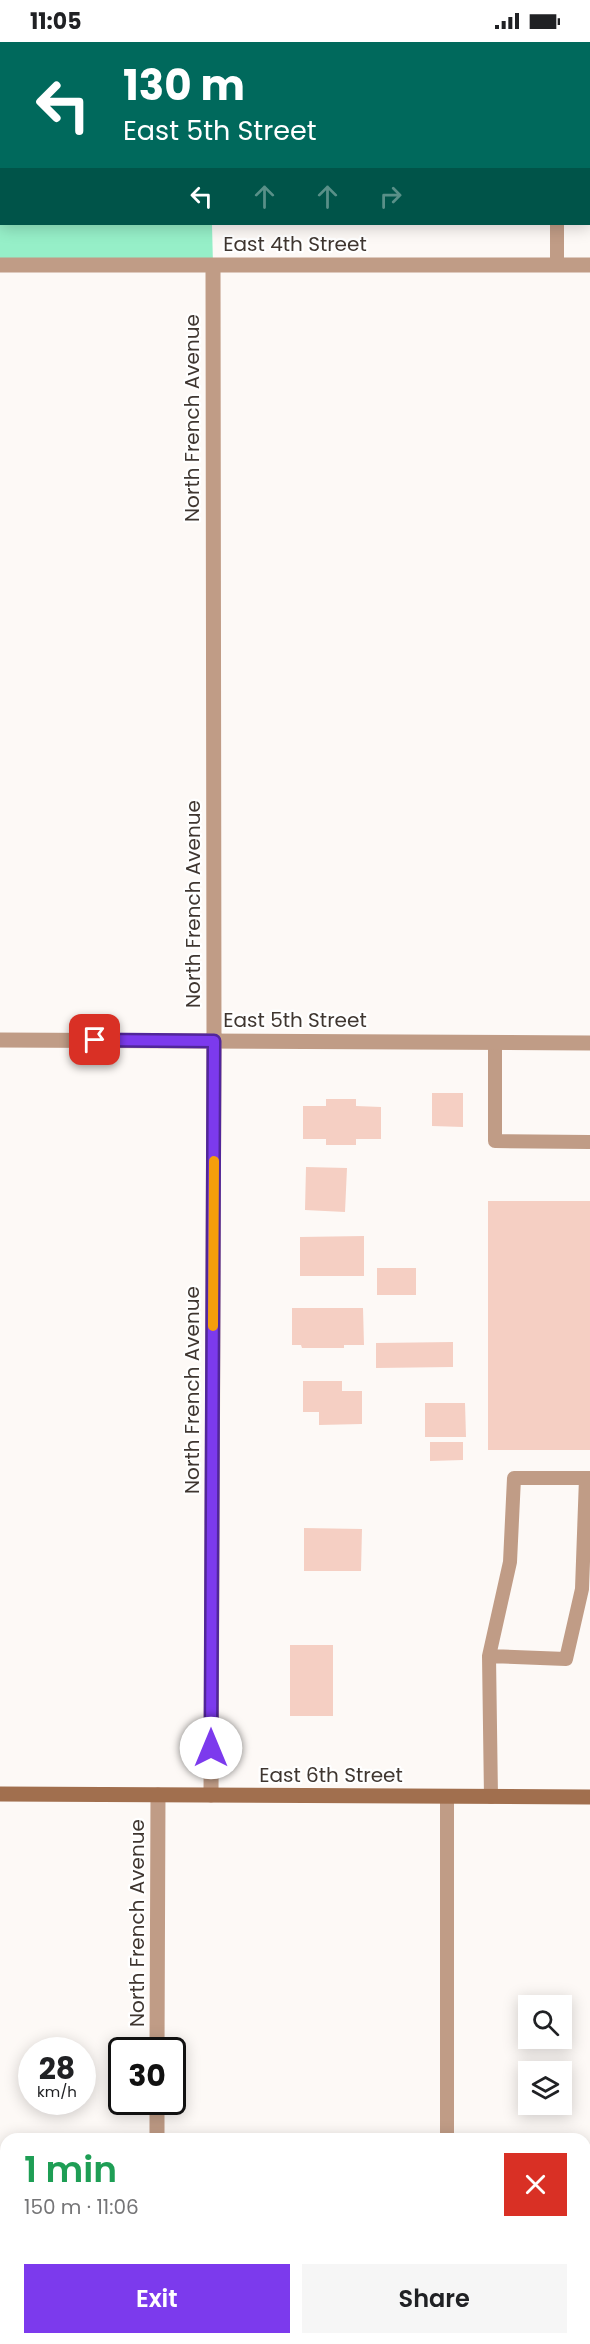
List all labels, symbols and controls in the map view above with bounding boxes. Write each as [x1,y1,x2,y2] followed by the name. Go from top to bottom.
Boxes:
[30,6,81,37] text: 11:05
[123,56,245,115] text: 130 m
[24,66,102,144] icon: left
[123,112,317,149] text: East 5th Street
[185,180,218,213] icon: left
[248,180,281,213] icon: ahead
[311,180,344,213] icon: ahead
[374,180,407,213] icon: right
[223,230,367,258] street label: East 4th Street
[178,314,206,522] street label: North French Avenue
[179,800,207,1008] street label: North French Avenue
[223,1006,367,1034] street label: East 5th Street
[69,1014,120,1065] pin
[78,1023,111,1056] icon: arrive
[178,1286,206,1494] street label: North French Avenue
[179,1716,243,1780] position arrow
[259,1761,403,1789] street label: East 6th Street
[123,1819,151,2027] street label: North French Avenue
[518,1995,572,2115] map controls
[518,1995,572,2049] button: search
[108,2037,186,2115] speed limit sign: 30
[39,2047,75,2090] text: 28
[518,2061,572,2115] button: layers
[37,2081,77,2102] text: km/h
[24,2144,117,2195] text: 1 min
[504,2153,567,2216] button: close
[24,2193,139,2221] text: 150 m · 11:06
[24,2264,290,2333] button: Exit
[302,2264,567,2333] button: Share

